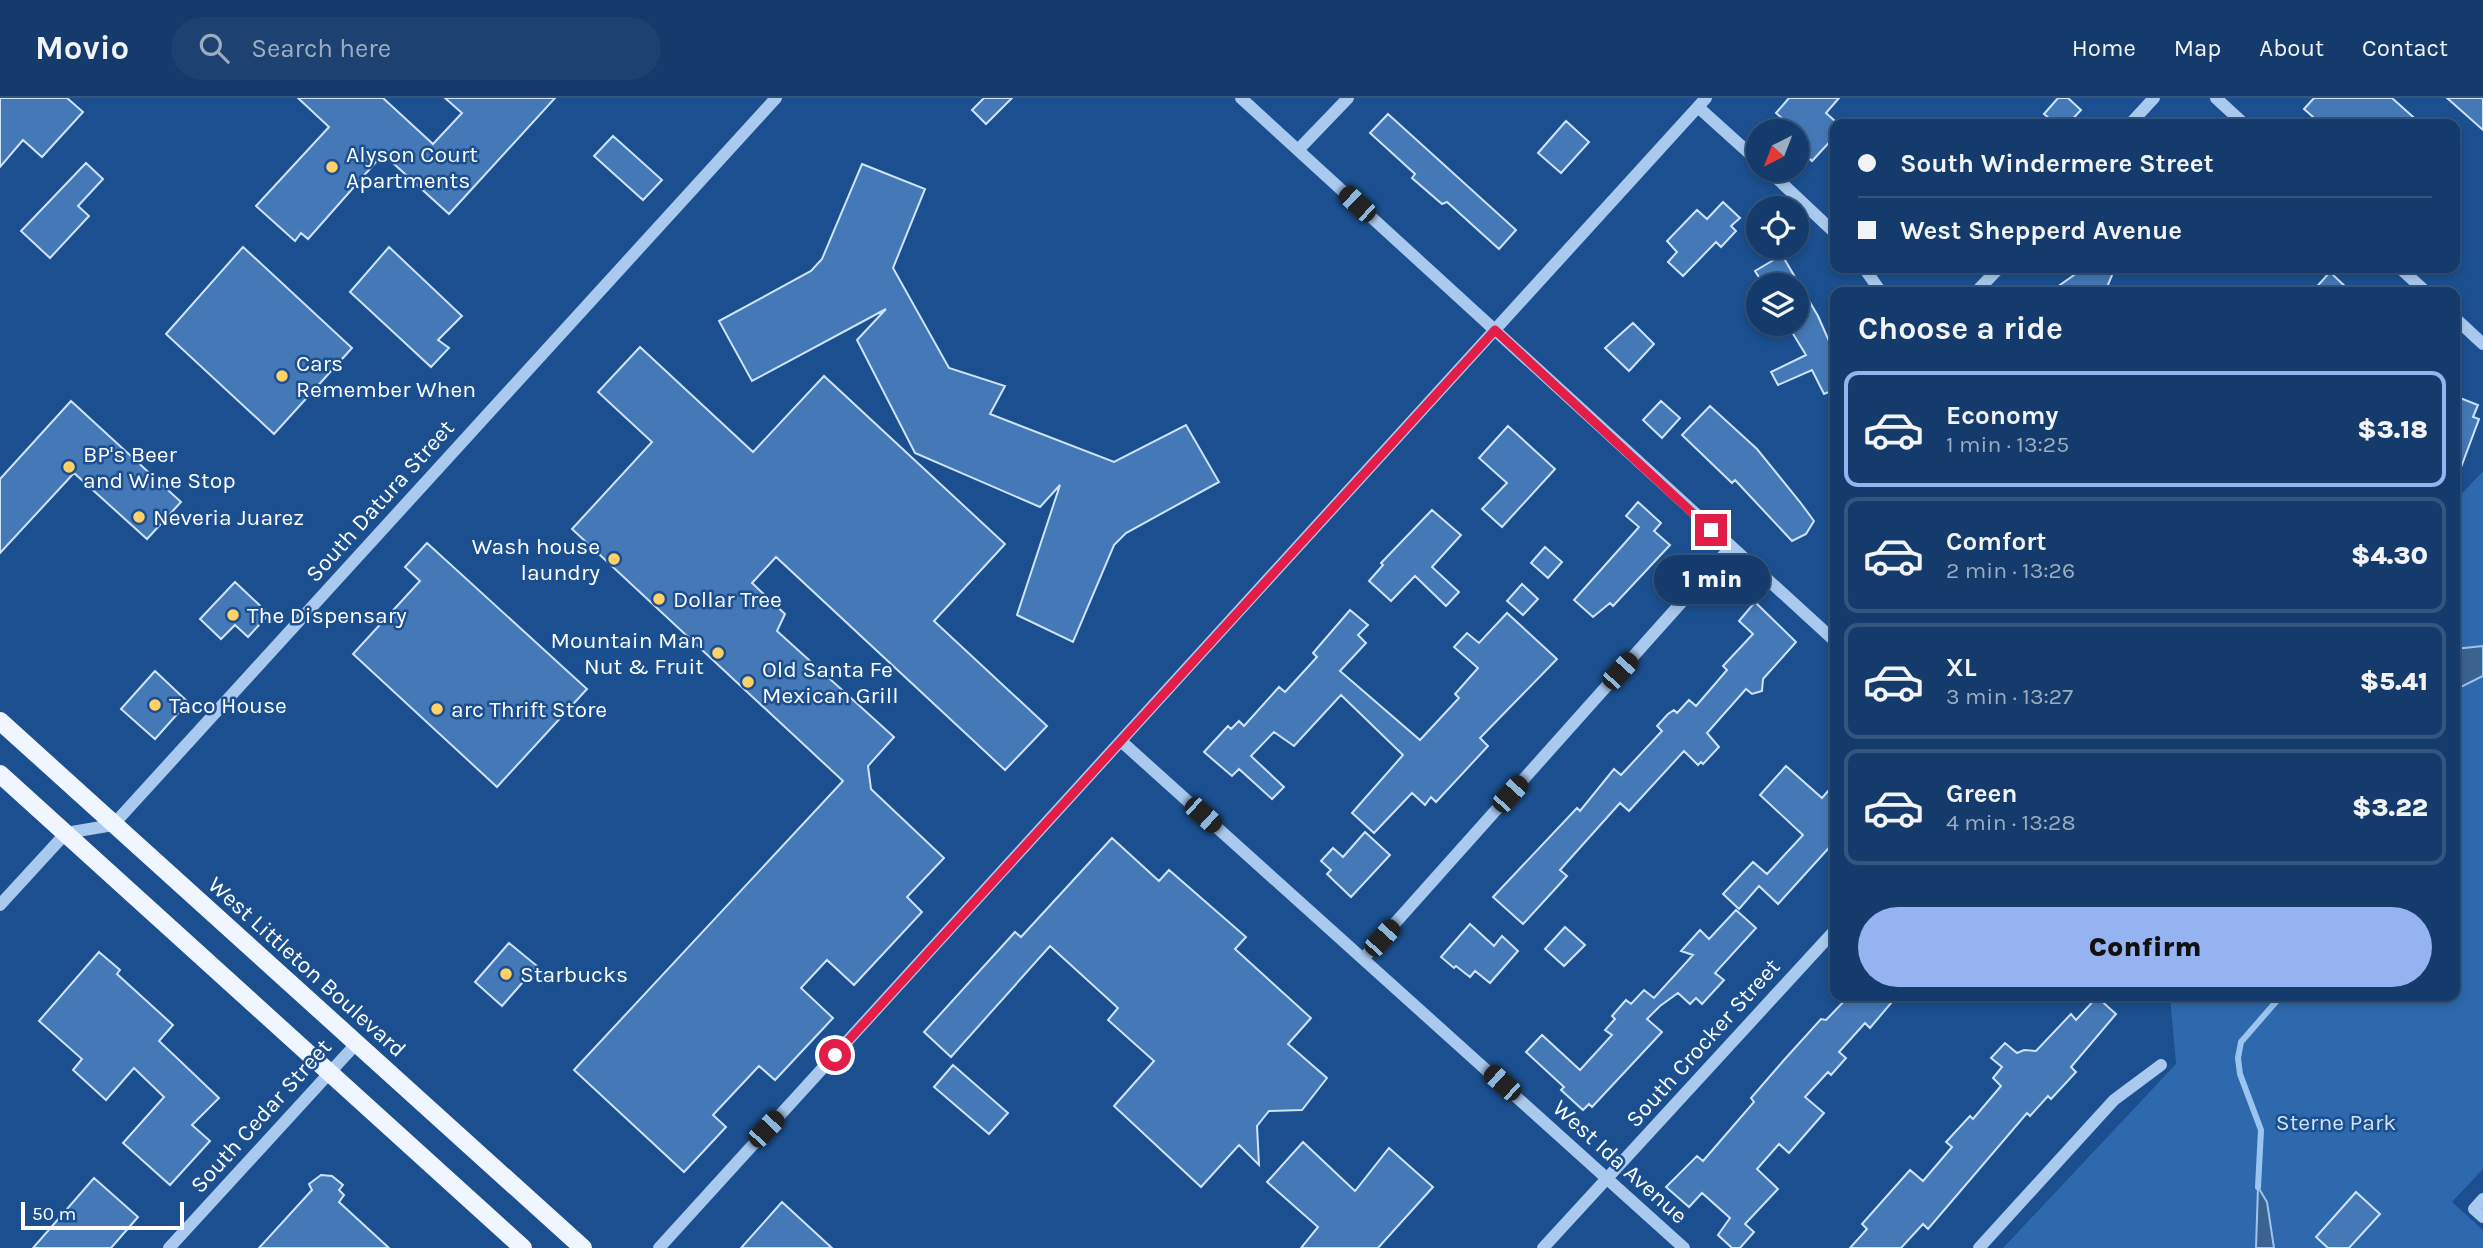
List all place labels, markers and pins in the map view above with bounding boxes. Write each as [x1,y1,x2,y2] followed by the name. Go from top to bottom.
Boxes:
[346,141,478,194] place label: Alyson Court Apartments
[324,159,340,175] marker: Alyson Court Apartments
[296,350,476,403] place label: Cars Remember When
[274,368,290,384] marker: Cars Remember When
[83,441,236,494] place label: BP's Beer and Wine Stop
[61,459,77,475] marker: BP's Beer and Wine Stop
[153,504,304,531] place label: Neveria Juarez
[131,509,147,525] marker: Neveria Juarez
[472,533,600,586] place label: Wash house laundry
[606,551,622,567] marker: Wash house laundry
[673,586,782,613] place label: Dollar Tree
[651,591,667,607] marker: Dollar Tree
[247,602,407,629] place label: The Dispensary
[225,607,241,623] marker: The Dispensary
[551,627,704,680] place label: Mountain Man Nut & Fruit
[710,645,726,661] marker: Mountain Man Nut & Fruit
[762,656,899,709] place label: Old Santa Fe Mexican Grill
[740,674,756,690] marker: Old Santa Fe Mexican Grill
[169,692,287,719] place label: Taco House
[451,696,607,723] place label: arc Thrift Store
[147,697,163,713] marker: Taco House
[429,701,445,717] marker: arc Thrift Store
[520,961,628,988] place label: Starbucks
[498,966,514,982] marker: Starbucks

